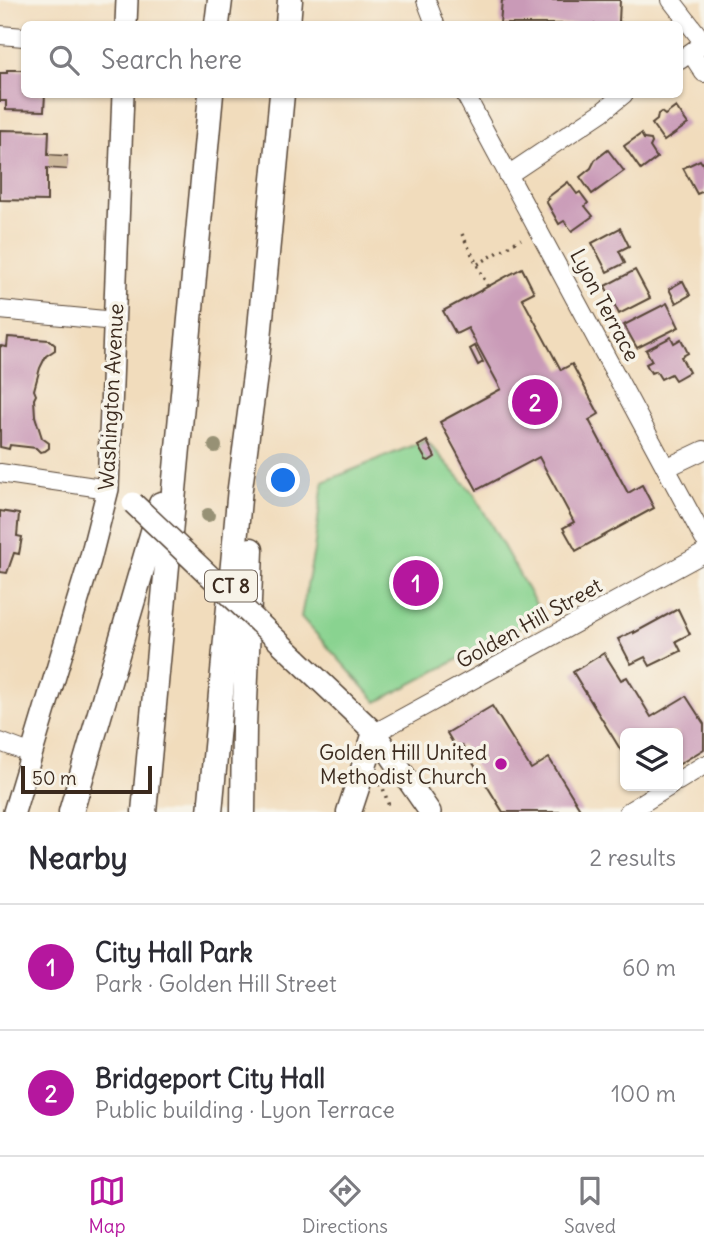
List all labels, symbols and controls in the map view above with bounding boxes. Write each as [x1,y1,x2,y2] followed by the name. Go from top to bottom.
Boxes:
[21,21,683,98] search box
[45,41,83,79] icon: search
[101,43,242,76] text: Search here
[564,244,646,366] street label: Lyon Terrace
[93,303,129,491] street label: Washington Avenue
[512,376,558,428] pin: 2
[266,463,300,497] your location
[393,557,439,609] pin: 1
[205,570,257,601] road number: CT 8
[451,572,607,674] street label: Golden Hill Street
[620,728,683,791] map controls
[620,728,683,791] button: layers
[319,739,487,790] place label: Golden Hill United Methodist Church
[493,756,509,772] marker: Golden Hill United Methodist Church
[21,763,152,795] scale bar
[32,766,77,790] text: 50 m
[28,839,128,877] text: Nearby
[590,843,676,872] text: 2 results
[95,936,253,969] text: City Hall Park
[46,953,56,982] text: 1
[622,953,676,982] text: 60 m
[95,969,337,998] text: Park · Golden Hill Street
[95,1062,325,1095] text: Bridgeport City Hall
[45,1079,57,1108] text: 2
[611,1079,676,1108] text: 100 m
[95,1095,395,1124] text: Public building · Lyon Terrace
[88,1172,126,1238] tab: Map
[302,1172,388,1238] tab: Directions
[564,1172,616,1238] tab: Saved

